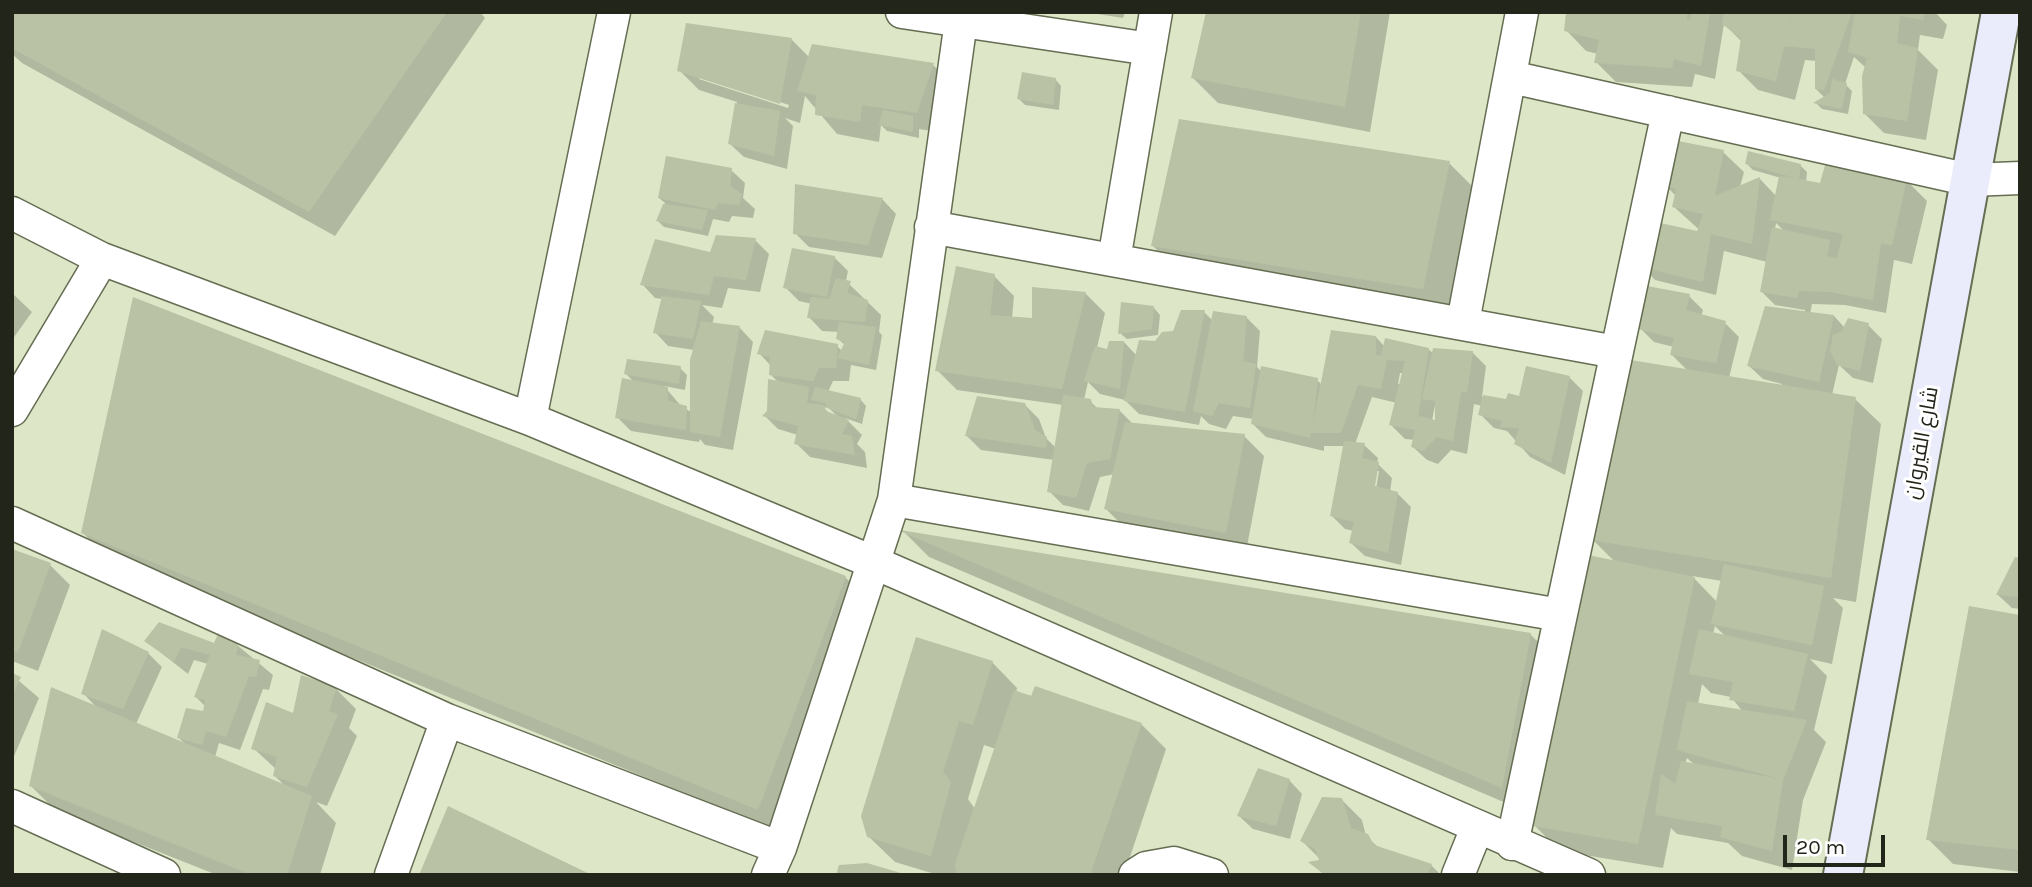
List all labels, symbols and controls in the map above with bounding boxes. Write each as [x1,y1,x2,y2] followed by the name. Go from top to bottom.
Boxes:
[1900,385,1944,501] street label: شارع القيروان
[1787,820,1888,864] scale bar
[1796,835,1845,859] text: 20 m

